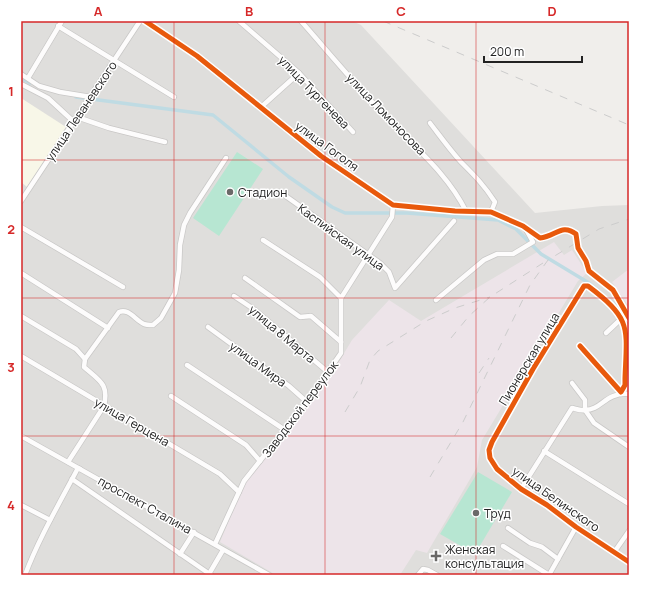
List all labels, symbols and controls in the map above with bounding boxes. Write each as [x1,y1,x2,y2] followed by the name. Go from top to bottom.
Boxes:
[94,2,103,20] text: A
[245,2,253,20] text: B
[396,2,406,20] text: C
[547,2,557,20] text: D
[484,38,582,64] scale bar
[490,43,524,60] text: 200 m
[275,52,353,132] street label: улица Тургенева
[41,58,121,164] street label: улица Леваневского
[342,69,430,159] street label: улица Ломоносова
[8,82,14,100] text: 1
[292,117,362,175] street label: улица Гоголя
[238,184,287,201] place label: Стадион
[225,187,235,197] marker: Стадион
[294,200,388,274] street label: Каспийская улица
[7,220,15,238] text: 2
[245,301,319,367] street label: улица 8 Марта
[495,309,563,409] street label: Пионерская улица
[226,337,290,391] street label: улица Мира
[258,356,343,461] street label: Заводской переулок
[7,358,15,376] text: 3
[91,394,173,450] street label: улица Герцена
[509,462,603,536] street label: улица Белинского
[95,472,195,538] street label: проспект Сталина
[7,496,15,514] text: 4
[484,505,511,522] place label: Труд
[471,508,481,518] marker: Труд
[445,541,524,572] place label: Женская консультация
[430,550,442,562] marker: Женская консультация

